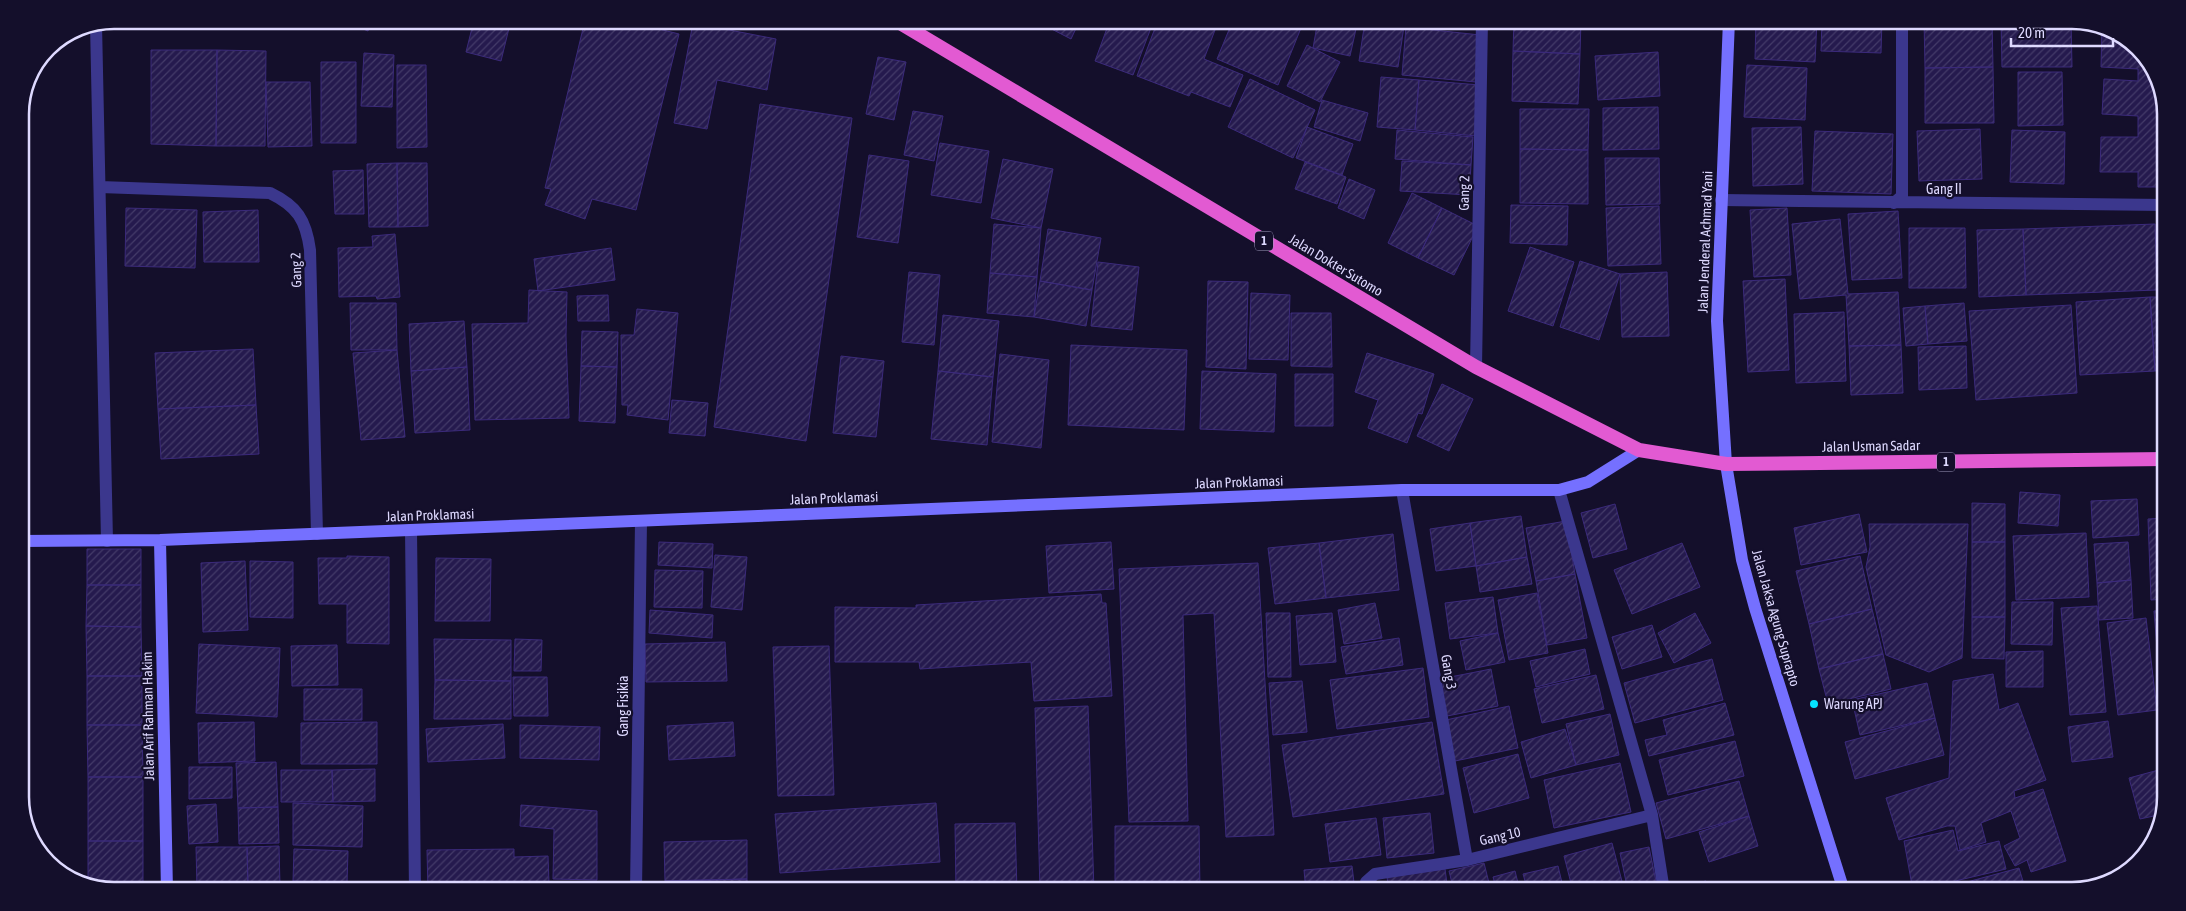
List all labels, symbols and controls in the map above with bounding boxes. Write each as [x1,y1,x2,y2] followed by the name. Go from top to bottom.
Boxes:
[2011,15,2114,47] scale bar
[2018,24,2045,41] text: 20 m
[1695,171,1715,313] street label: Jalan Jenderal Achmad Yani
[1456,175,1472,211] street label: Gang 2
[1926,181,1962,197] street label: Gang II
[1286,231,1386,299] street label: Jalan Dokter Sutomo
[1255,232,1273,250] road number: 1
[287,252,305,288] street label: Gang 2
[1822,437,1921,455] street label: Jalan Usman Sadar
[1937,452,1955,472] road number: 1
[1194,472,1284,492] street label: Jalan Proklamasi
[789,488,879,508] street label: Jalan Proklamasi
[385,505,475,525] street label: Jalan Proklamasi
[1749,548,1803,688] street label: Jalan Jaksa Agung Suprapto
[139,651,157,781] street label: Jalan Arif Rahman Hakim
[1438,653,1460,691] street label: Gang 3
[615,675,631,737] street label: Gang Fisikia
[1824,696,1883,712] place label: Warung APJ
[1808,698,1820,710] marker: Warung APJ
[1478,823,1523,848] street label: Gang 10

